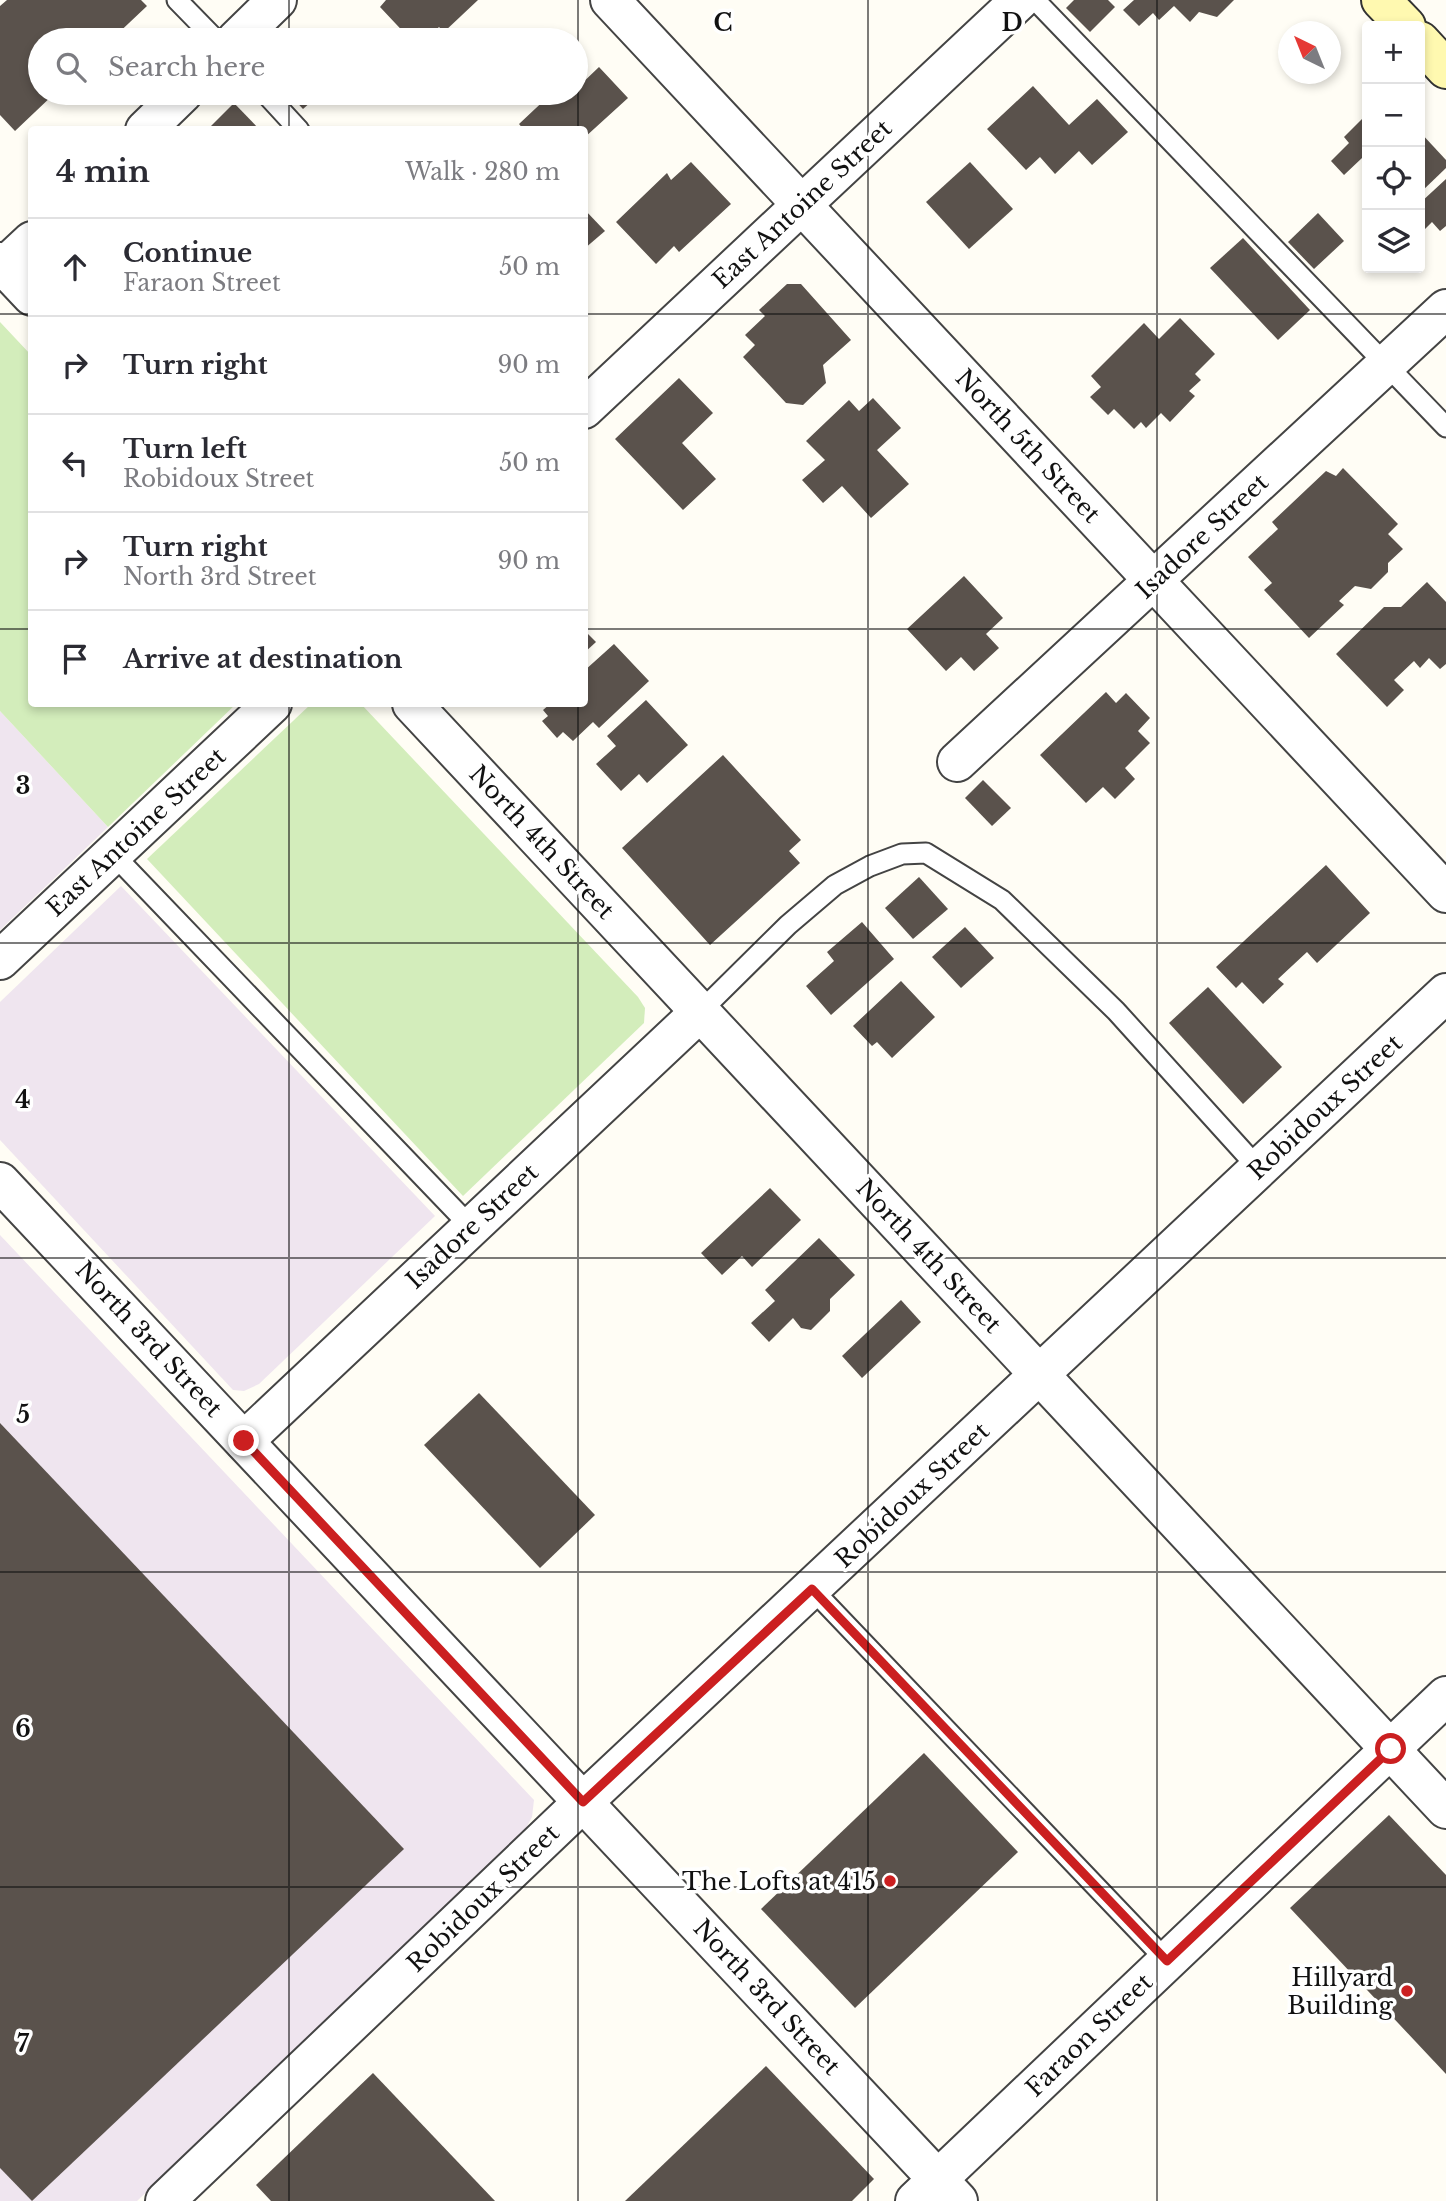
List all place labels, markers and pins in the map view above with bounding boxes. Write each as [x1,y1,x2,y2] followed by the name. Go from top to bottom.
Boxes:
[682,1867,876,1896] place label: The Lofts at 415
[882,1873,898,1889] marker: The Lofts at 415
[1287,1963,1394,2020] place label: Hillyard Building
[1399,1983,1415,1999] marker: Hillyard Building

